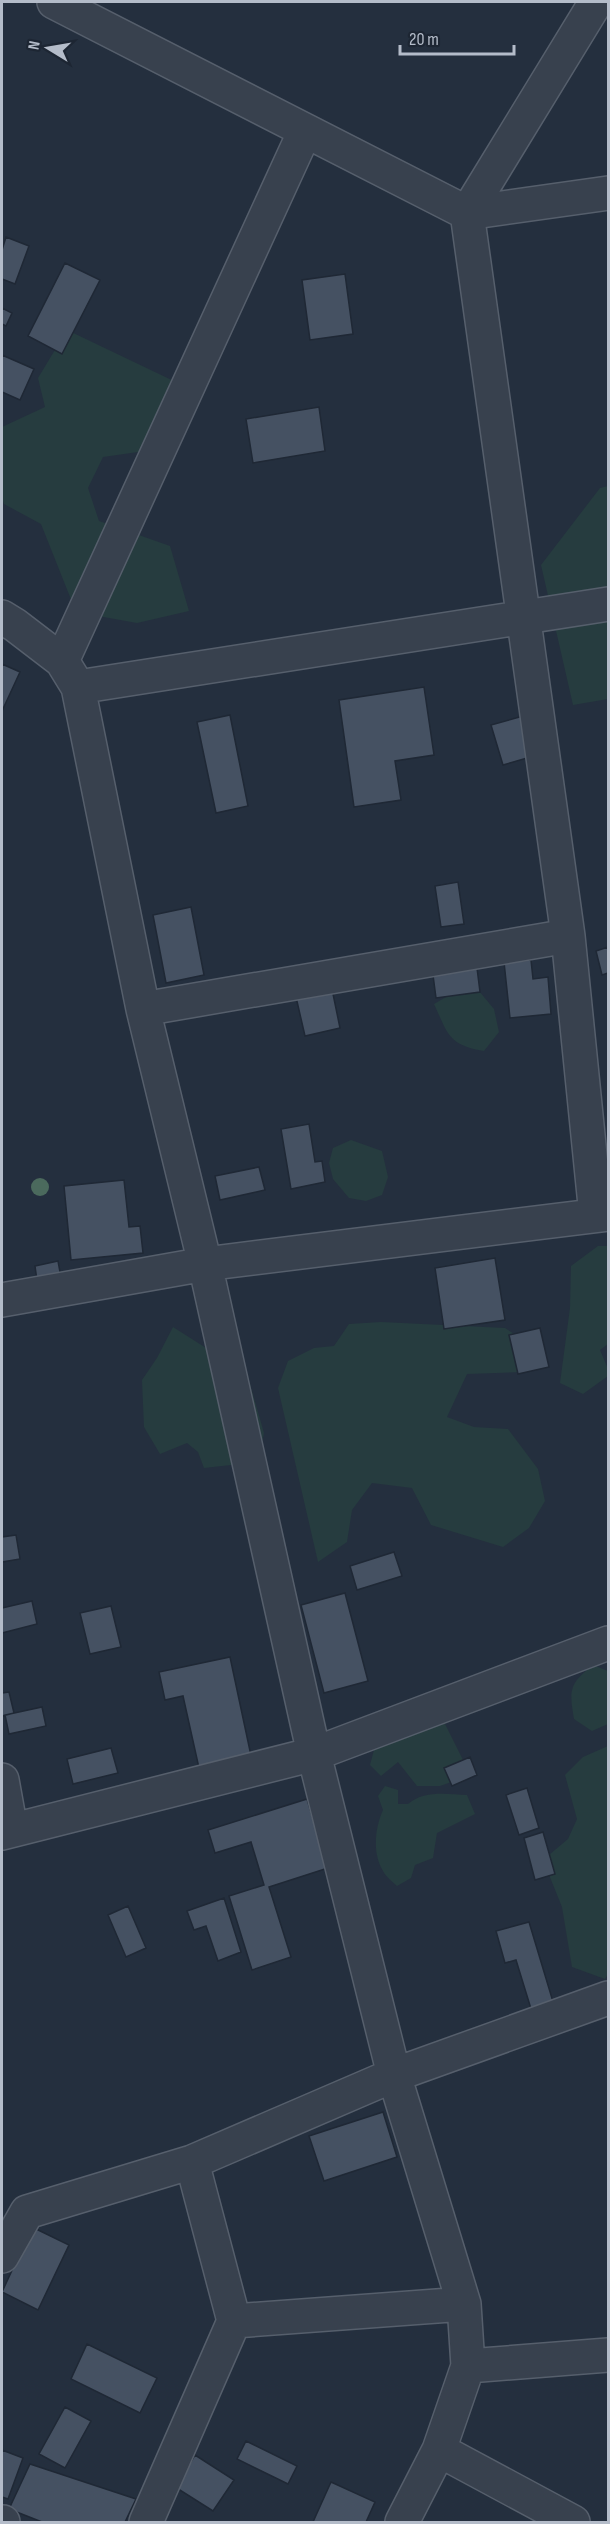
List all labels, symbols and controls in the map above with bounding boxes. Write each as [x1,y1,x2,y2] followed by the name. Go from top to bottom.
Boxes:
[18,18,78,78] north arrow
[400,18,514,56] scale bar
[409,29,439,50] text: 20 m
[25,39,45,51] text: N

